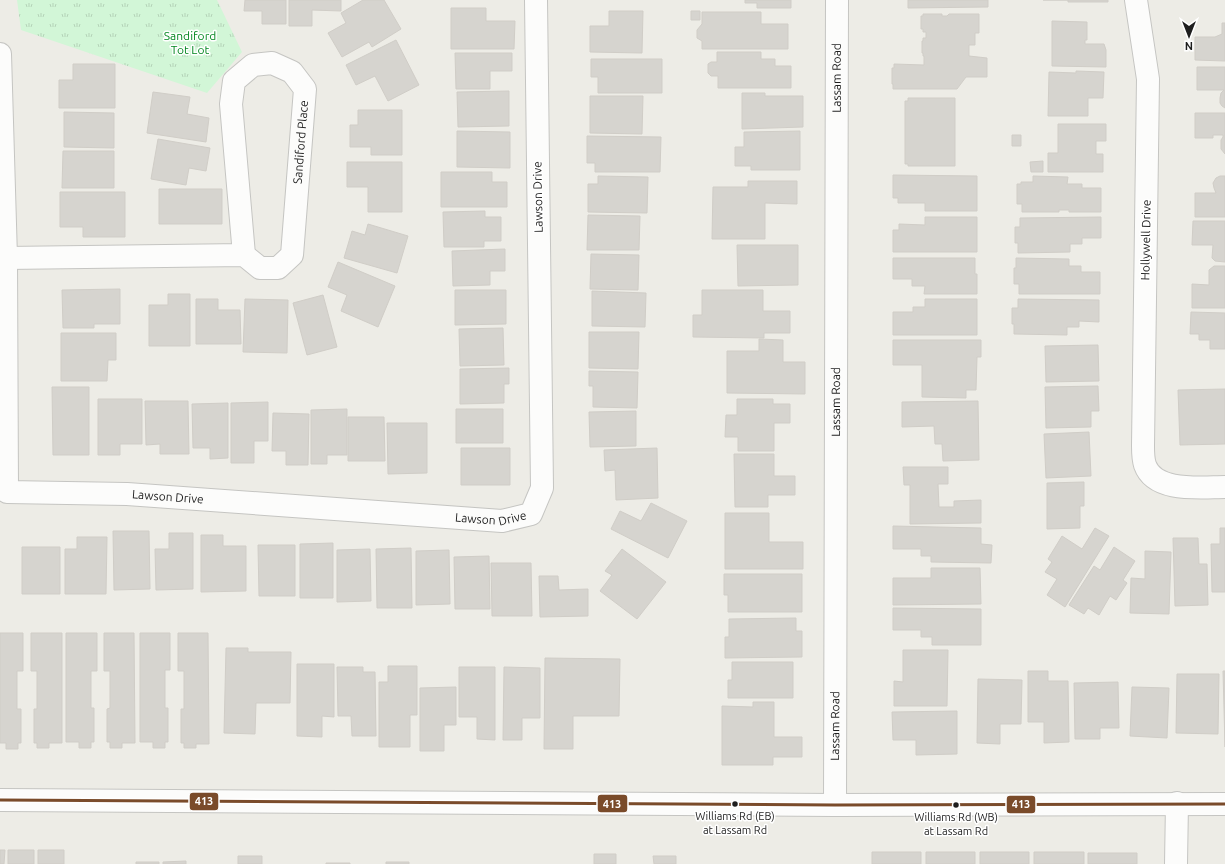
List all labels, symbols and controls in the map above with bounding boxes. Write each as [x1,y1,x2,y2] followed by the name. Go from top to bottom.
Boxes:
[1169,16,1209,56] north arrow
[164,29,216,56] park label: Sandiford Tot Lot
[1185,40,1193,52] text: N
[830,43,843,113] street label: Lassam Road
[291,100,310,184] street label: Sandiford Place
[530,161,545,233] street label: Lawson Drive
[1138,199,1153,281] street label: Hollywell Drive
[829,367,842,437] street label: Lassam Road
[132,487,204,506] street label: Lawson Drive
[455,508,528,528] street label: Lawson Drive
[828,691,841,761] street label: Lassam Road
[189,792,219,811] line badge: 413
[597,794,628,813] line badge: 413
[195,795,213,807] text: 413
[1006,795,1036,814] line badge: 413
[603,798,621,810] text: 413
[1012,798,1030,810] text: 413
[730,799,740,809] marker: Williams Rd (EB) at Lassam Rd
[951,800,961,810] marker: Williams Rd (WB) at Lassam Rd
[695,810,775,836] place label: Williams Rd (EB) at Lassam Rd
[914,811,998,837] place label: Williams Rd (WB) at Lassam Rd

